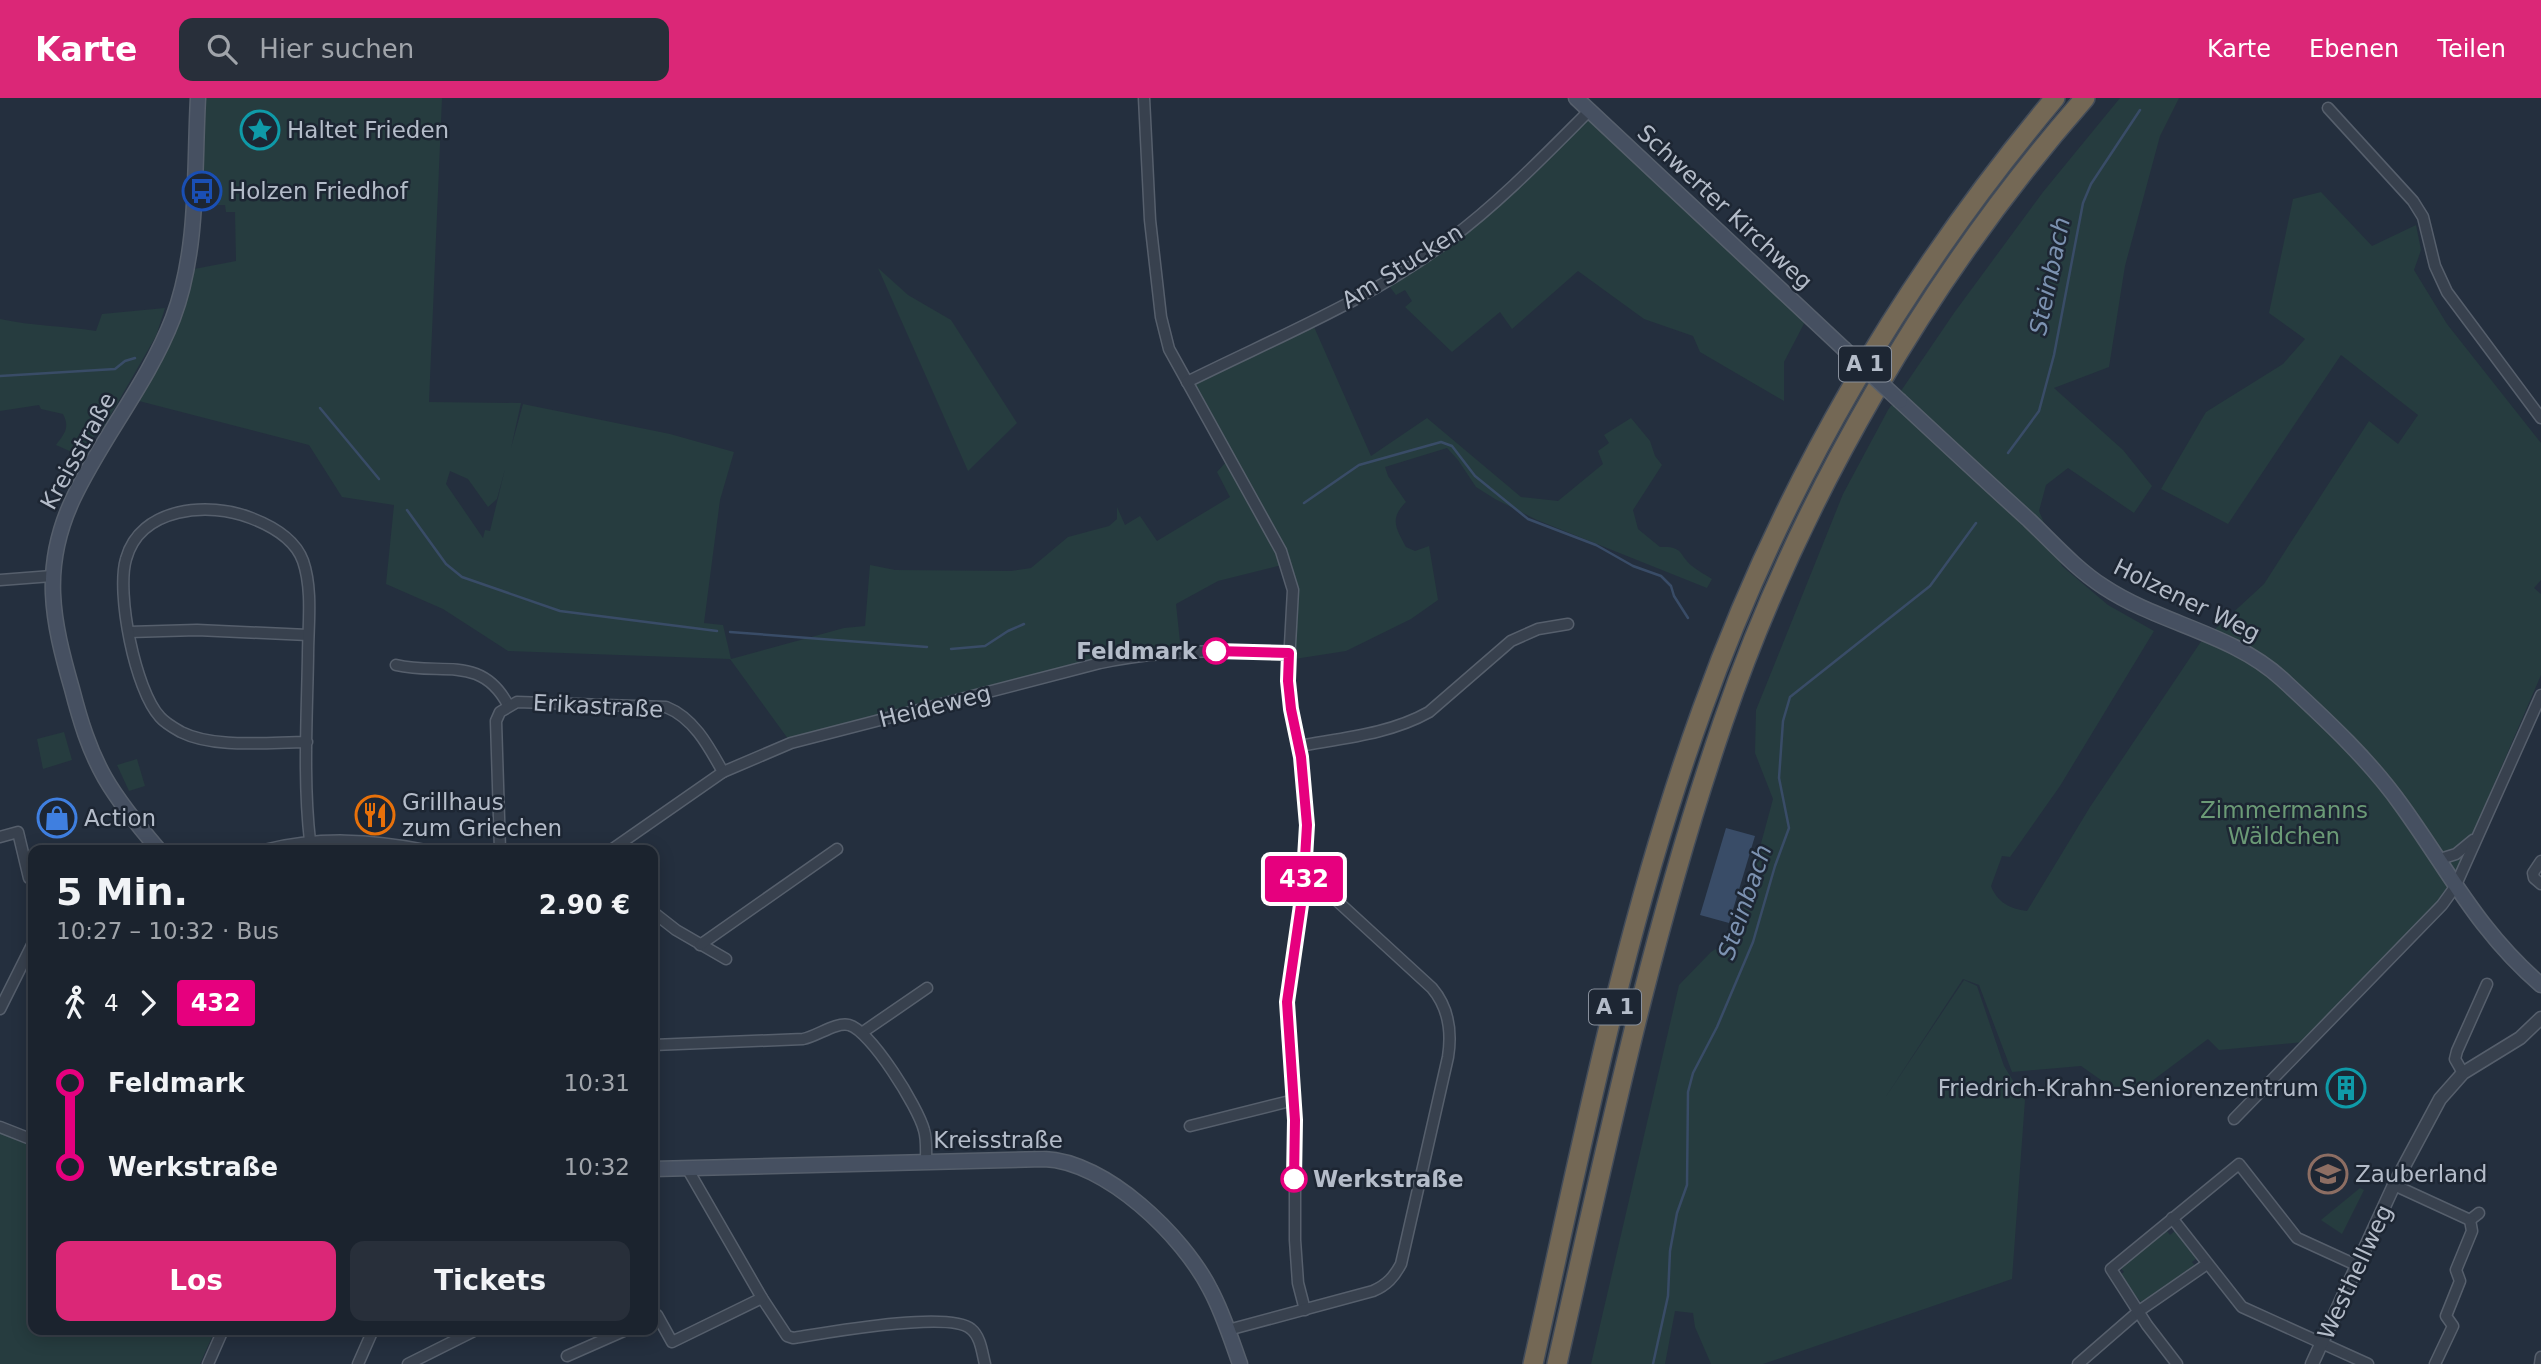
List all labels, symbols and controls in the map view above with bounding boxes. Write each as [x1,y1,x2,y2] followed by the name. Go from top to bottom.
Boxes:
[179,18,669,81] search box
[35,30,137,69] text: Karte
[203,30,241,68] icon: search
[259,34,414,64] text: Hier suchen
[2207,35,2271,63] text: Karte
[2309,35,2399,63] text: Ebenen
[2437,35,2506,63] text: Teilen
[239,109,281,151] place icon: Haltet Frieden
[287,117,449,143] place label: Haltet Frieden
[1632,119,1818,295] street label: Schwerter Kirchweg
[181,170,223,212] bus stop icon: Holzen Friedhof
[229,178,409,204] place label: Holzen Friedhof
[2024,215,2076,337] water label: Steinbach
[1337,219,1467,313] street label: Am Stucken
[1839,346,1891,382] road number: A 1
[35,388,121,514] street label: Kreisstraße
[2110,553,2264,647] street label: Holzener Weg
[1076,638,1198,664] place label: Feldmark
[1203,638,1229,664] marker: Feldmark
[876,680,994,732] street label: Heideweg
[532,690,664,722] street label: Erikastraße
[402,789,562,841] place label: Grillhaus zum Griechen
[354,794,396,836] restaurant icon: Grillhaus zum Griechen
[36,797,78,839] shop icon: Action
[2200,797,2368,849] park label: Zimmermanns Wäldchen
[84,805,156,831] place label: Action
[1712,841,1778,963] water label: Steinbach
[1264,856,1344,902] line badge: 432
[1279,865,1329,893] text: 432
[56,870,188,914] text: 5 Min.
[539,890,630,920] text: 2.90 €
[56,918,279,944] text: 10:27 – 10:32 · Bus
[56,984,94,1022] icon: walk
[129,984,167,1022] icon: forward
[191,989,241,1017] text: 432
[104,990,119,1016] text: 4
[1589,990,1641,1024] road number: A 1
[2325,1067,2367,1109] building icon: Friedrich-Krahn-Seniorenzentrum
[108,1068,245,1098] text: Feldmark
[564,1070,630,1096] text: 10:31
[1938,1075,2319,1101] place label: Friedrich-Krahn-Seniorenzentrum
[933,1127,1063,1153] street label: Kreisstraße
[108,1152,278,1182] text: Werkstraße
[2307,1153,2349,1195] school or university icon: Zauberland
[564,1154,630,1180] text: 10:32
[2355,1161,2487,1187] place label: Zauberland
[1281,1166,1307,1192] marker: Werkstraße
[1313,1166,1463,1192] place label: Werkstraße
[2312,1201,2398,1343] street label: Westhellweg
[56,1241,336,1321] button: Los
[350,1241,630,1321] button: Tickets

